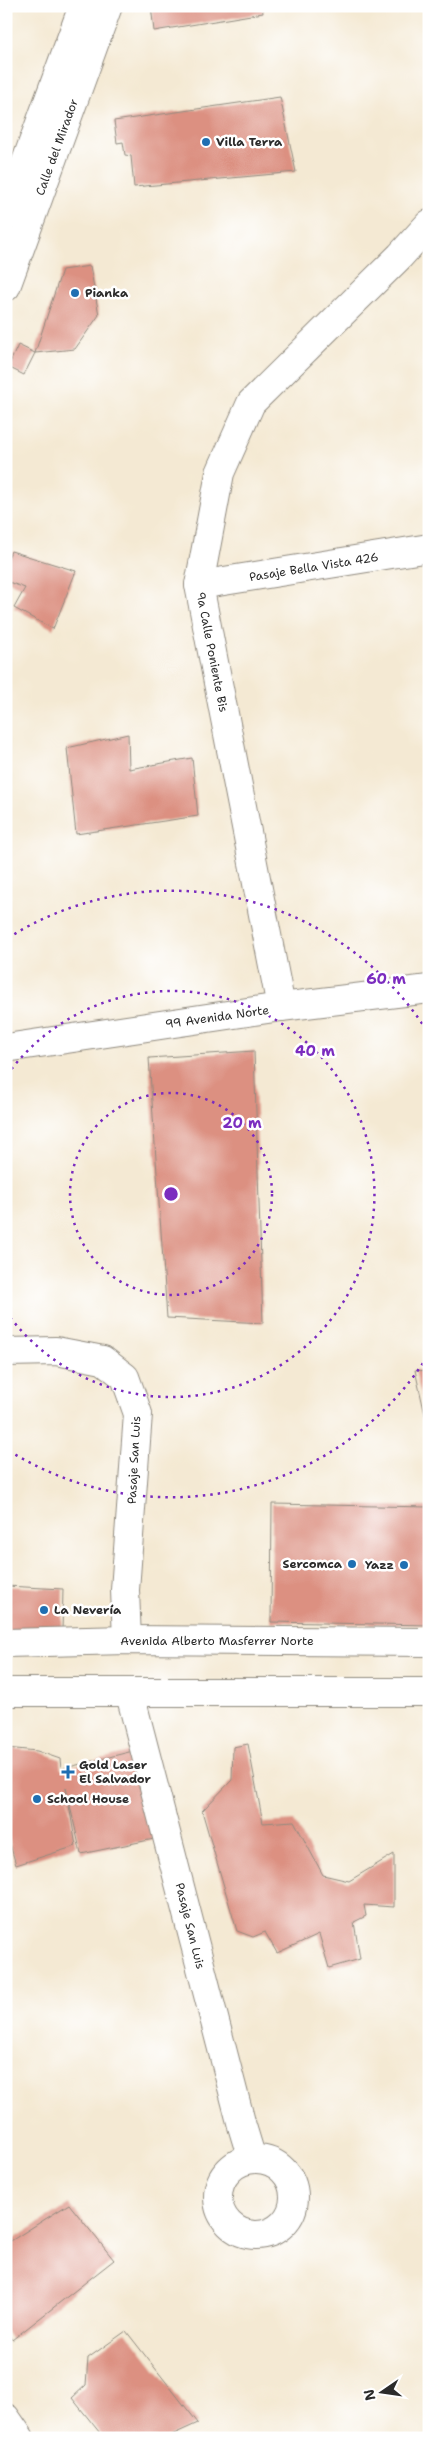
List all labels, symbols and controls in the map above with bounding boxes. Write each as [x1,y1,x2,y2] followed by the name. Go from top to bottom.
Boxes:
[32,96,82,198] street label: Calle del Mirador
[216,134,283,150] place label: Villa Terra
[200,136,212,148] marker: Villa Terra
[85,285,129,301] place label: Pianka
[69,287,81,299] marker: Pianka
[248,549,380,585] street label: Pasaje Bella Vista 426
[192,590,232,714] street label: 9a Calle Poniente Bis
[366,969,406,989] text: 60 m
[164,1002,270,1032] street label: 99 Avenida Norte
[295,1041,335,1061] text: 40 m
[222,1113,262,1133] text: 20 m
[162,1185,180,1203] centre of rings
[124,1415,144,1505] street label: Pasaje San Luis
[283,1556,343,1572] place label: Sercomca
[365,1557,394,1573] place label: Yazz
[346,1558,358,1570] marker: Sercomca
[398,1559,410,1571] marker: Yazz
[54,1602,122,1618] place label: La Nevería
[38,1604,50,1616] marker: La Nevería
[120,1633,314,1649] street label: Avenida Alberto Masferrer Norte
[79,1757,152,1787] place label: Gold Laser El Salvador
[61,1765,75,1779] marker: Gold Laser El Salvador
[47,1791,129,1807] place label: School House
[31,1793,43,1805] marker: School House
[172,1881,208,1971] street label: Pasaje San Luis
[358,2366,408,2416] north arrow
[359,2387,379,2402] text: N

